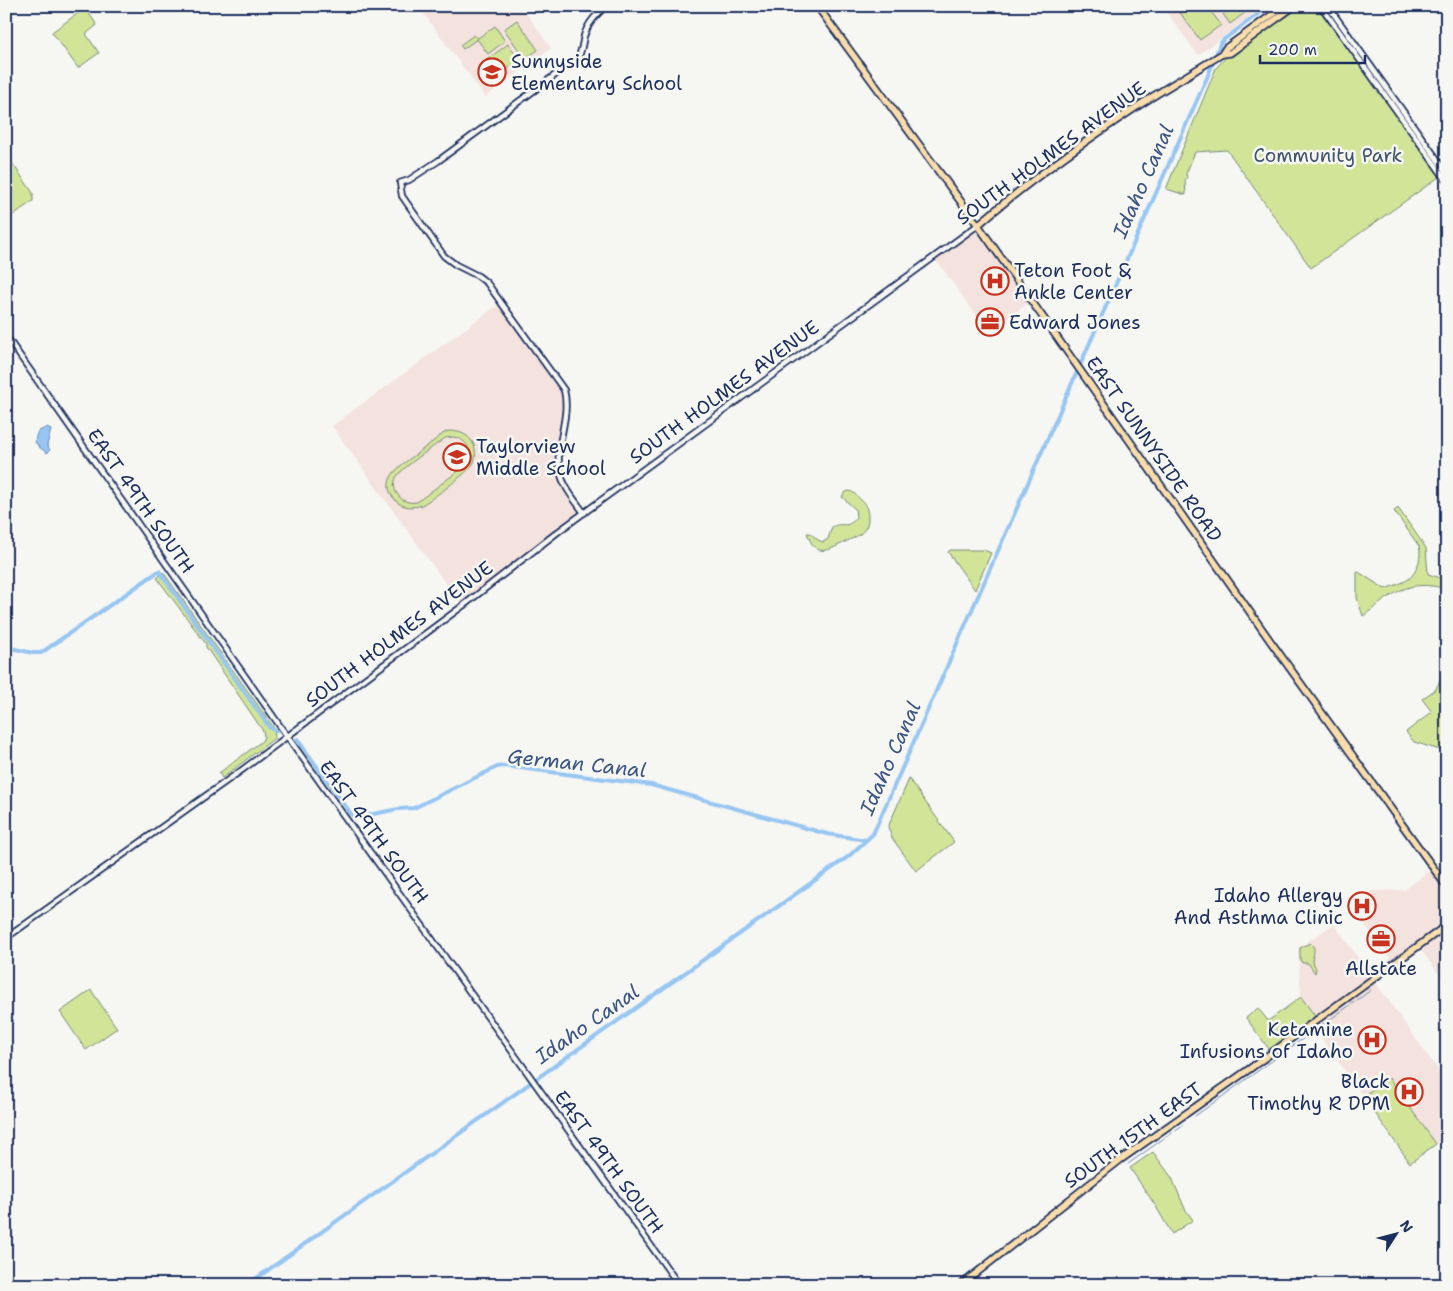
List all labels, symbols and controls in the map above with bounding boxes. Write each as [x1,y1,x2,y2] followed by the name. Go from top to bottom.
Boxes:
[1260,32,1366,64] scale bar
[1268,40,1317,60] text: 200 m
[511,49,682,96] place label: Sunnyside Elementary School
[477,57,507,87] school or university icon: Sunnyside Elementary School
[951,76,1151,230] street label: SOUTH HOLMES AVENUE
[1106,120,1180,243] water label: Idaho Canal
[1254,143,1403,168] park label: Community Park
[1014,258,1133,305] place label: Teton Foot & Ankle Center
[980,266,1010,296] hospital icon: Teton Foot & Ankle Center
[975,307,1005,337] office icon: Edward Jones
[1009,310,1141,335] place label: Edward Jones
[624,315,824,469] street label: SOUTH HOLMES AVENUE
[1080,351,1228,547] street label: EAST SUNNYSIDE ROAD
[82,424,200,578] street label: EAST 49TH SOUTH
[476,434,606,481] place label: Taylorview Middle School
[442,442,472,472] school or university icon: Taylorview Middle School
[300,555,498,713] street label: SOUTH HOLMES AVENUE
[853,697,927,820] water label: Idaho Canal
[506,743,648,783] water label: German Canal
[314,755,434,909] street label: EAST 49TH SOUTH
[1174,883,1343,930] place label: Idaho Allergy And Asthma Clinic
[1347,891,1377,921] hospital icon: Idaho Allergy And Asthma Clinic
[1366,924,1396,954] office icon: Allstate
[1345,956,1417,981] place label: Allstate
[529,978,644,1070] water label: Idaho Canal
[1180,1017,1353,1064] place label: Ketamine Infusions of Idaho
[1357,1025,1387,1055] hospital icon: Ketamine Infusions of Idaho
[1247,1069,1390,1116] place label: Black Timothy R DPM
[1059,1076,1207,1194] street label: SOUTH 15TH EAST
[1394,1077,1424,1107] hospital icon: Black Timothy R DPM
[549,1085,669,1239] street label: EAST 49TH SOUTH
[1370,1208,1420,1258] north arrow
[1396,1217,1417,1236] text: N

